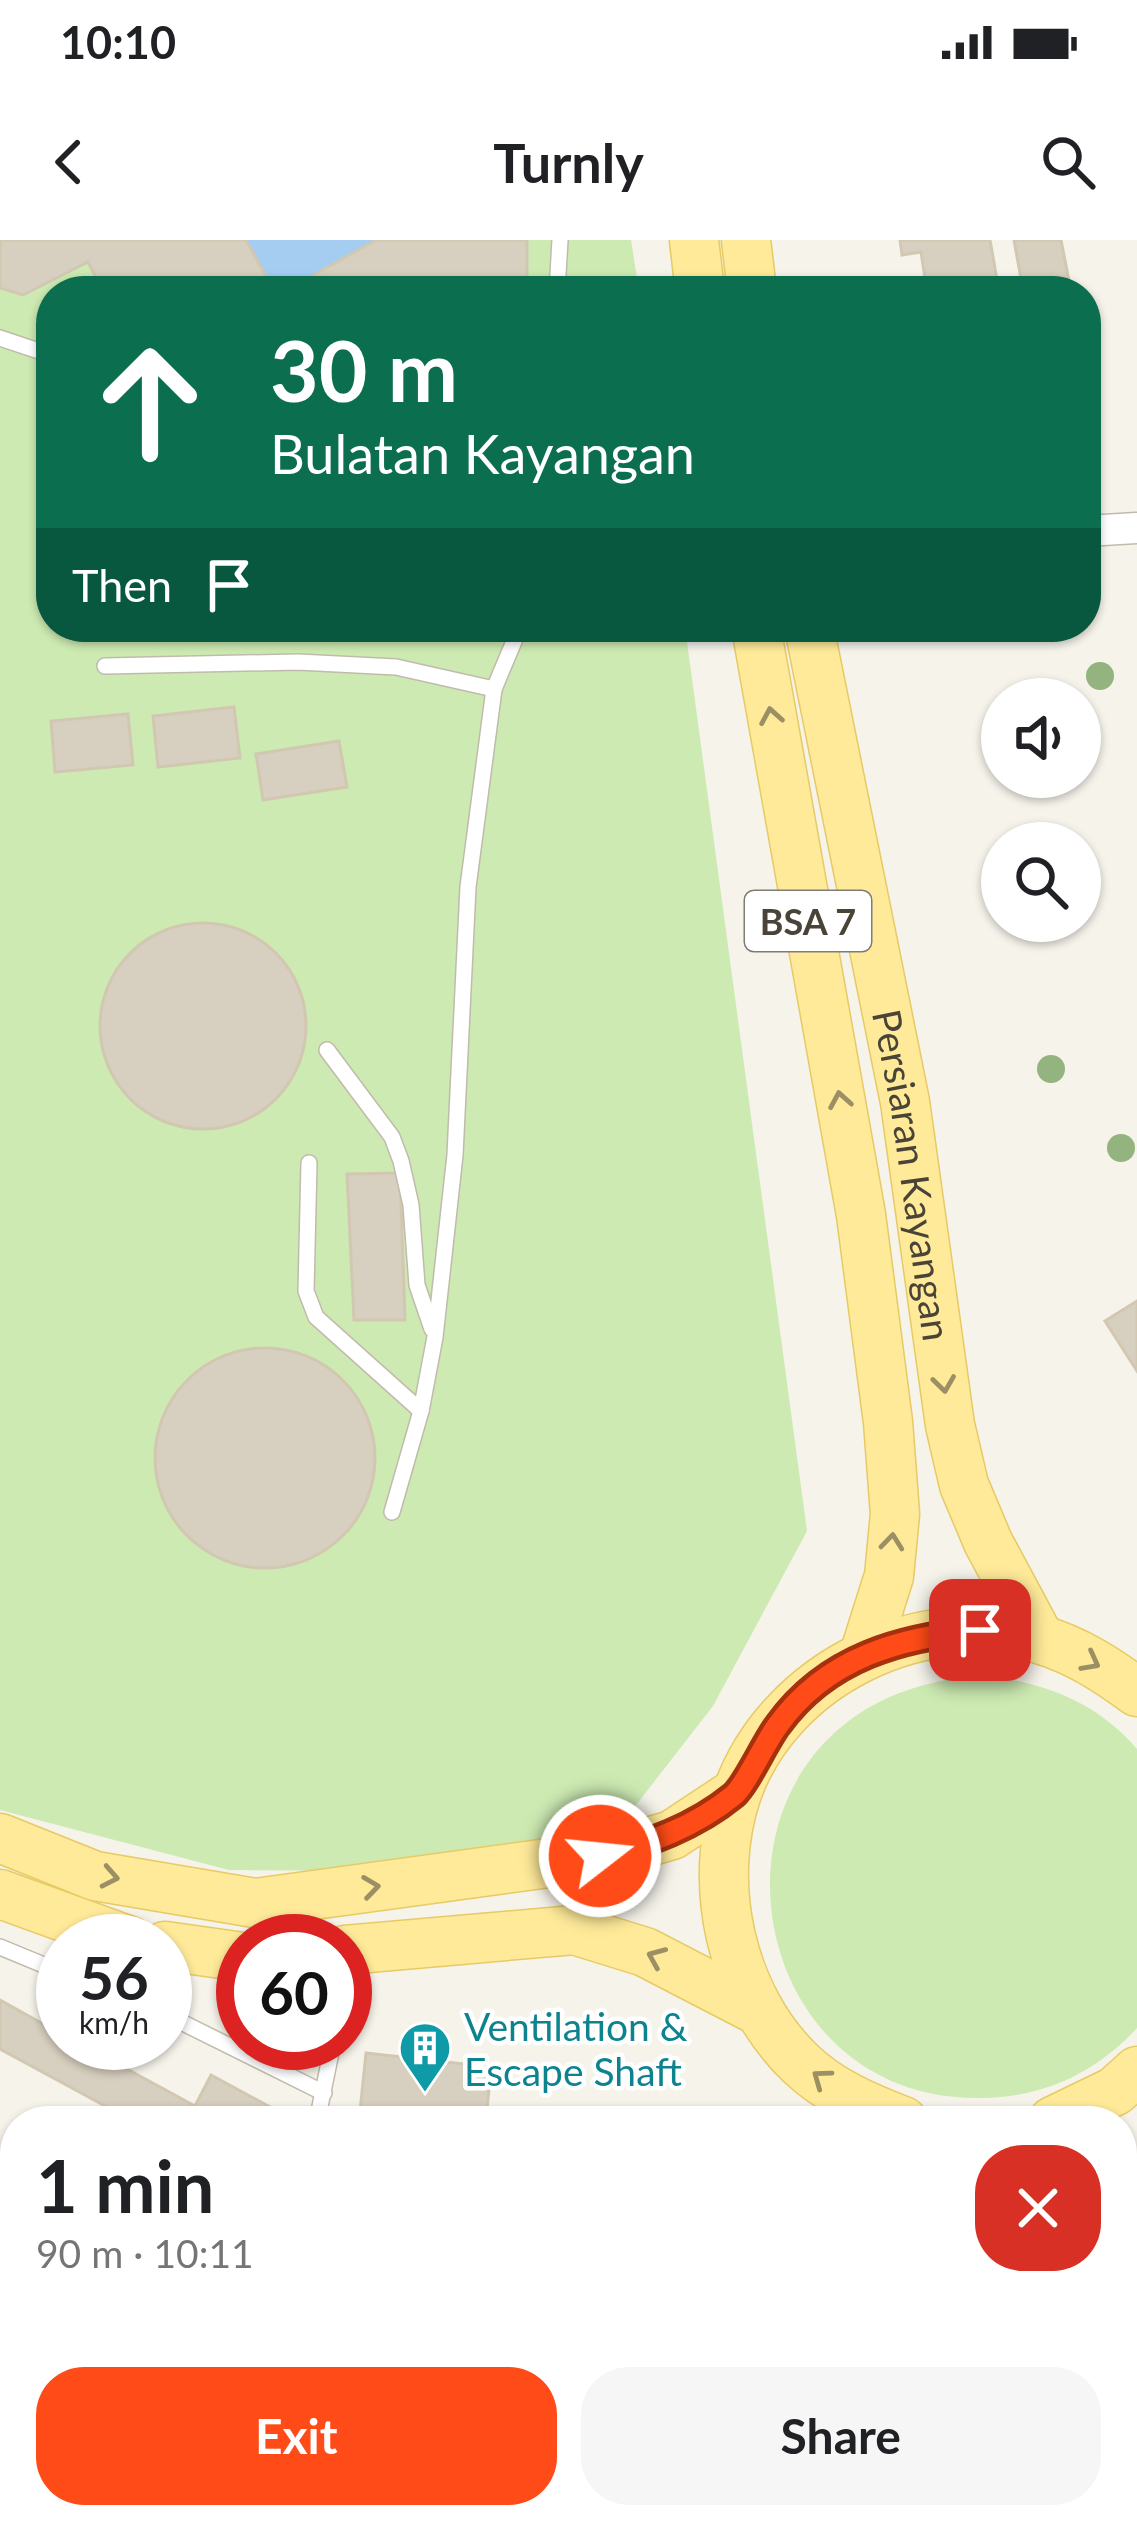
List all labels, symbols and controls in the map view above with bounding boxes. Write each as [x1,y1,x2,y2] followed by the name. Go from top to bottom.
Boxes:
[60,15,176,69] text: 10:10
[36,129,102,195] icon: back
[1035,129,1101,195] icon: search
[493,130,644,195] text: Turnly
[270,319,458,420] text: 30 m
[72,324,228,480] icon: ahead
[270,421,695,486] text: Bulatan Kayangan
[196,552,262,618] icon: arrive
[72,558,172,612] text: Then
[981,678,1101,942] map controls
[981,678,1101,798] button: sound
[760,706,785,726] one-way arrow
[981,822,1101,942] button: search
[745,891,871,951] road number: BSA 7
[864,1005,961,1344] street label: Persiaran Kayangan
[828,1090,854,1110] one-way arrow
[930,1374,956,1394] one-way arrow
[879,1532,904,1551] one-way arrow
[929,1579,1031,1681] pin
[947,1597,1013,1663] icon: arrive
[1078,1648,1099,1671] one-way arrow
[537,1793,663,1919] position arrow
[99,1864,119,1889] one-way arrow
[361,1875,381,1901] one-way arrow
[216,1914,372,2070] speed limit sign: 60
[79,1941,149,2013] text: 56
[646,1947,668,1971] one-way arrow
[464,2003,688,2094] place label: Ventilation & Escape Shaft
[79,2004,149,2040] text: km/h
[397,2020,453,2094] building icon: Ventilation & Escape Shaft
[813,2071,834,2093] one-way arrow
[36,2142,214,2228] text: 1 min
[975,2145,1101,2271] button: close
[36,2230,254,2276] text: 90 m · 10:11
[36,2367,557,2505] button: Exit
[581,2367,1101,2505] button: Share

